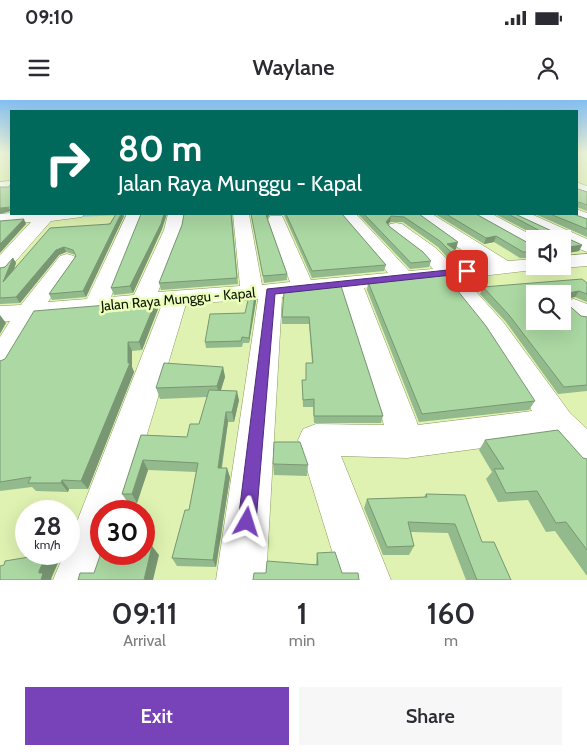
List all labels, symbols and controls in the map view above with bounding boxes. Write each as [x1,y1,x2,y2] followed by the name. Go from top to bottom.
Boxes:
[25,6,74,29] text: 09:10
[25,54,53,82] icon: menu
[252,54,335,81] text: Waylane
[534,54,562,82] icon: person
[118,127,202,170] text: 80 m
[35,130,100,195] icon: right
[118,170,362,197] text: Jalan Raya Munggu - Kapal
[526,230,571,330] map controls
[526,230,571,275] button: sound
[446,250,488,292] pin
[453,257,481,285] icon: arrive
[99,283,257,315] street label: Jalan Raya Munggu - Kapal
[526,285,571,330] button: search
[220,495,272,547] position arrow
[90,500,155,565] speed limit sign: 30
[33,511,62,541] text: 28
[34,537,61,552] text: km/h
[112,595,177,632] text: 09:11
[297,595,307,632] text: 1
[427,595,475,632] text: 160
[123,631,166,650] text: Arrival
[289,631,315,650] text: min
[444,631,458,650] text: m
[25,687,289,745] button: Exit
[299,687,562,745] button: Share

